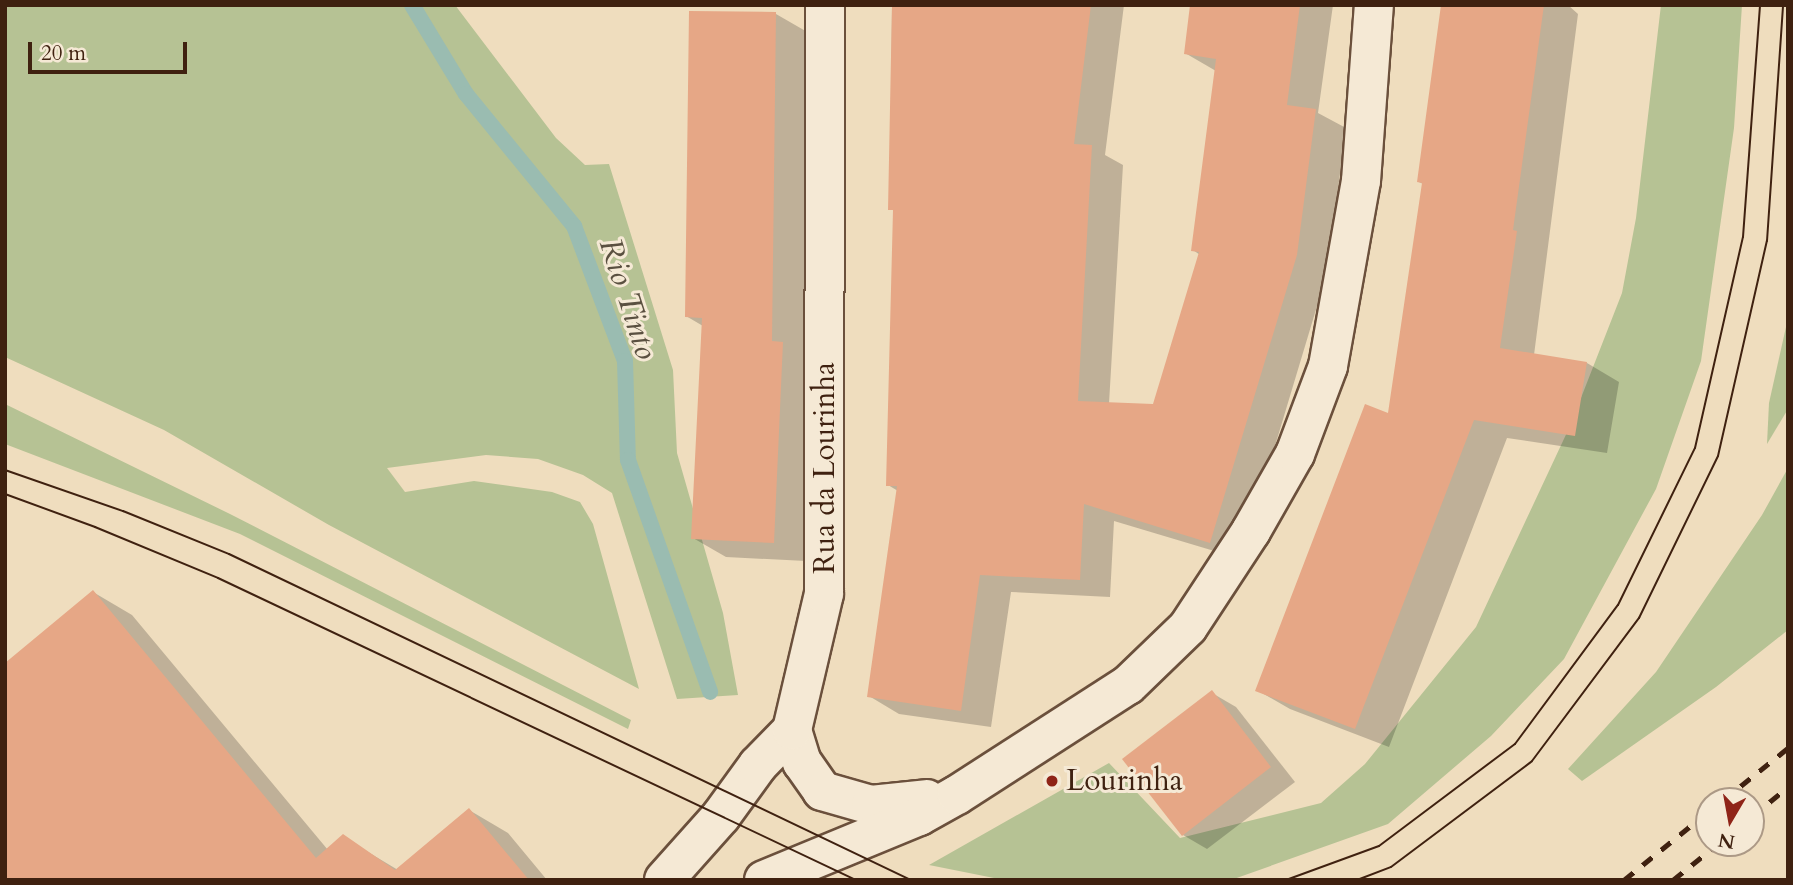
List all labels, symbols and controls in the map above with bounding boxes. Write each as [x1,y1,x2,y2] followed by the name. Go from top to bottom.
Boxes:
[32,28,191,72] scale bar
[41,39,86,68] text: 20 m
[590,234,666,364] water label: Rio Tinto
[807,362,843,574] street label: Rua da Lourinha
[1066,763,1183,799] place label: Lourinha
[1044,773,1060,789] marker: Lourinha
[1695,787,1765,857] north arrow
[1716,826,1737,855] text: N

